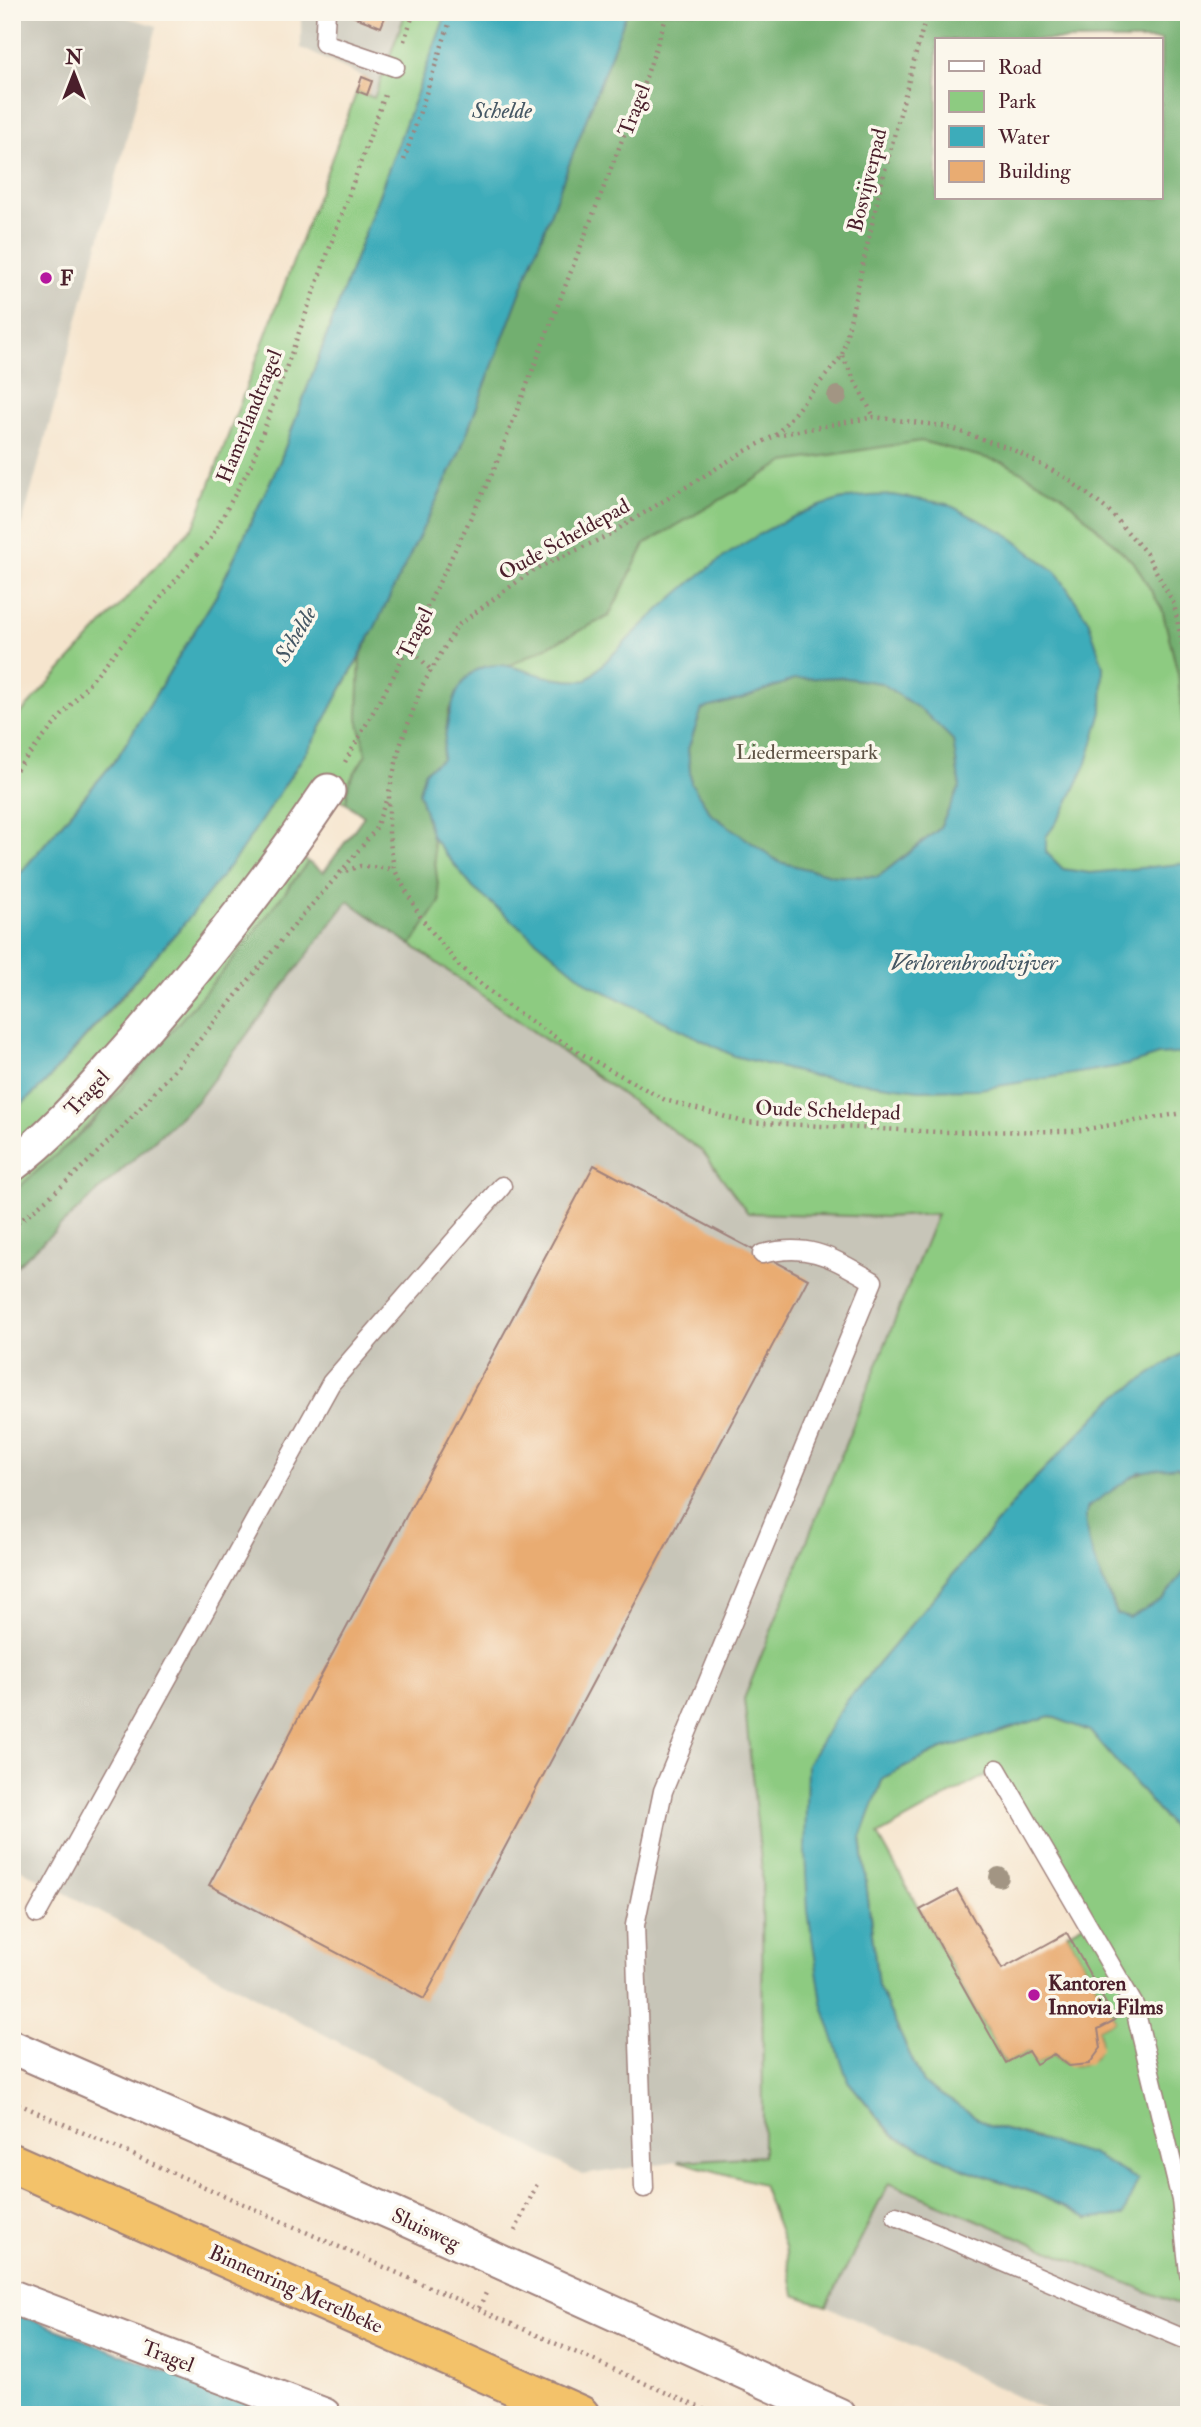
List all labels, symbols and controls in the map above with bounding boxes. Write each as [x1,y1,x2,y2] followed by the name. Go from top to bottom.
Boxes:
[38,38,108,108] north arrow
[935,38,1162,200] legend
[64,46,83,70] text: N
[998,54,1043,81] text: Road
[612,79,657,140] street label: Tragel
[998,88,1036,115] text: Park
[471,96,532,125] water label: Schelde
[997,124,1050,151] text: Water
[842,125,894,235] street label: Bosvijverpad
[998,158,1071,185] text: Building
[60,265,73,292] place label: F
[38,270,54,286] marker: F
[210,345,289,487] street label: Hamerlandtragel
[494,492,635,586] street label: Oude Scheldepad
[267,601,323,668] water label: Schelde
[391,602,440,664] street label: Tragel
[736,739,878,766] park label: Liedermeerspark
[891,948,1059,977] water label: Verlorenbroodvijver
[59,1064,116,1122] street label: Tragel
[755,1094,902,1127] street label: Oude Scheldepad
[1048,1970,1163,2021] place label: Kantoren Innovia Films
[1026,1987,1042,2003] marker: Kantoren Innovia Films
[387,2202,465,2257] street label: Sluisweg
[205,2239,387,2340] street label: Binnenring Merelbeke
[138,2334,199,2379] street label: Tragel

